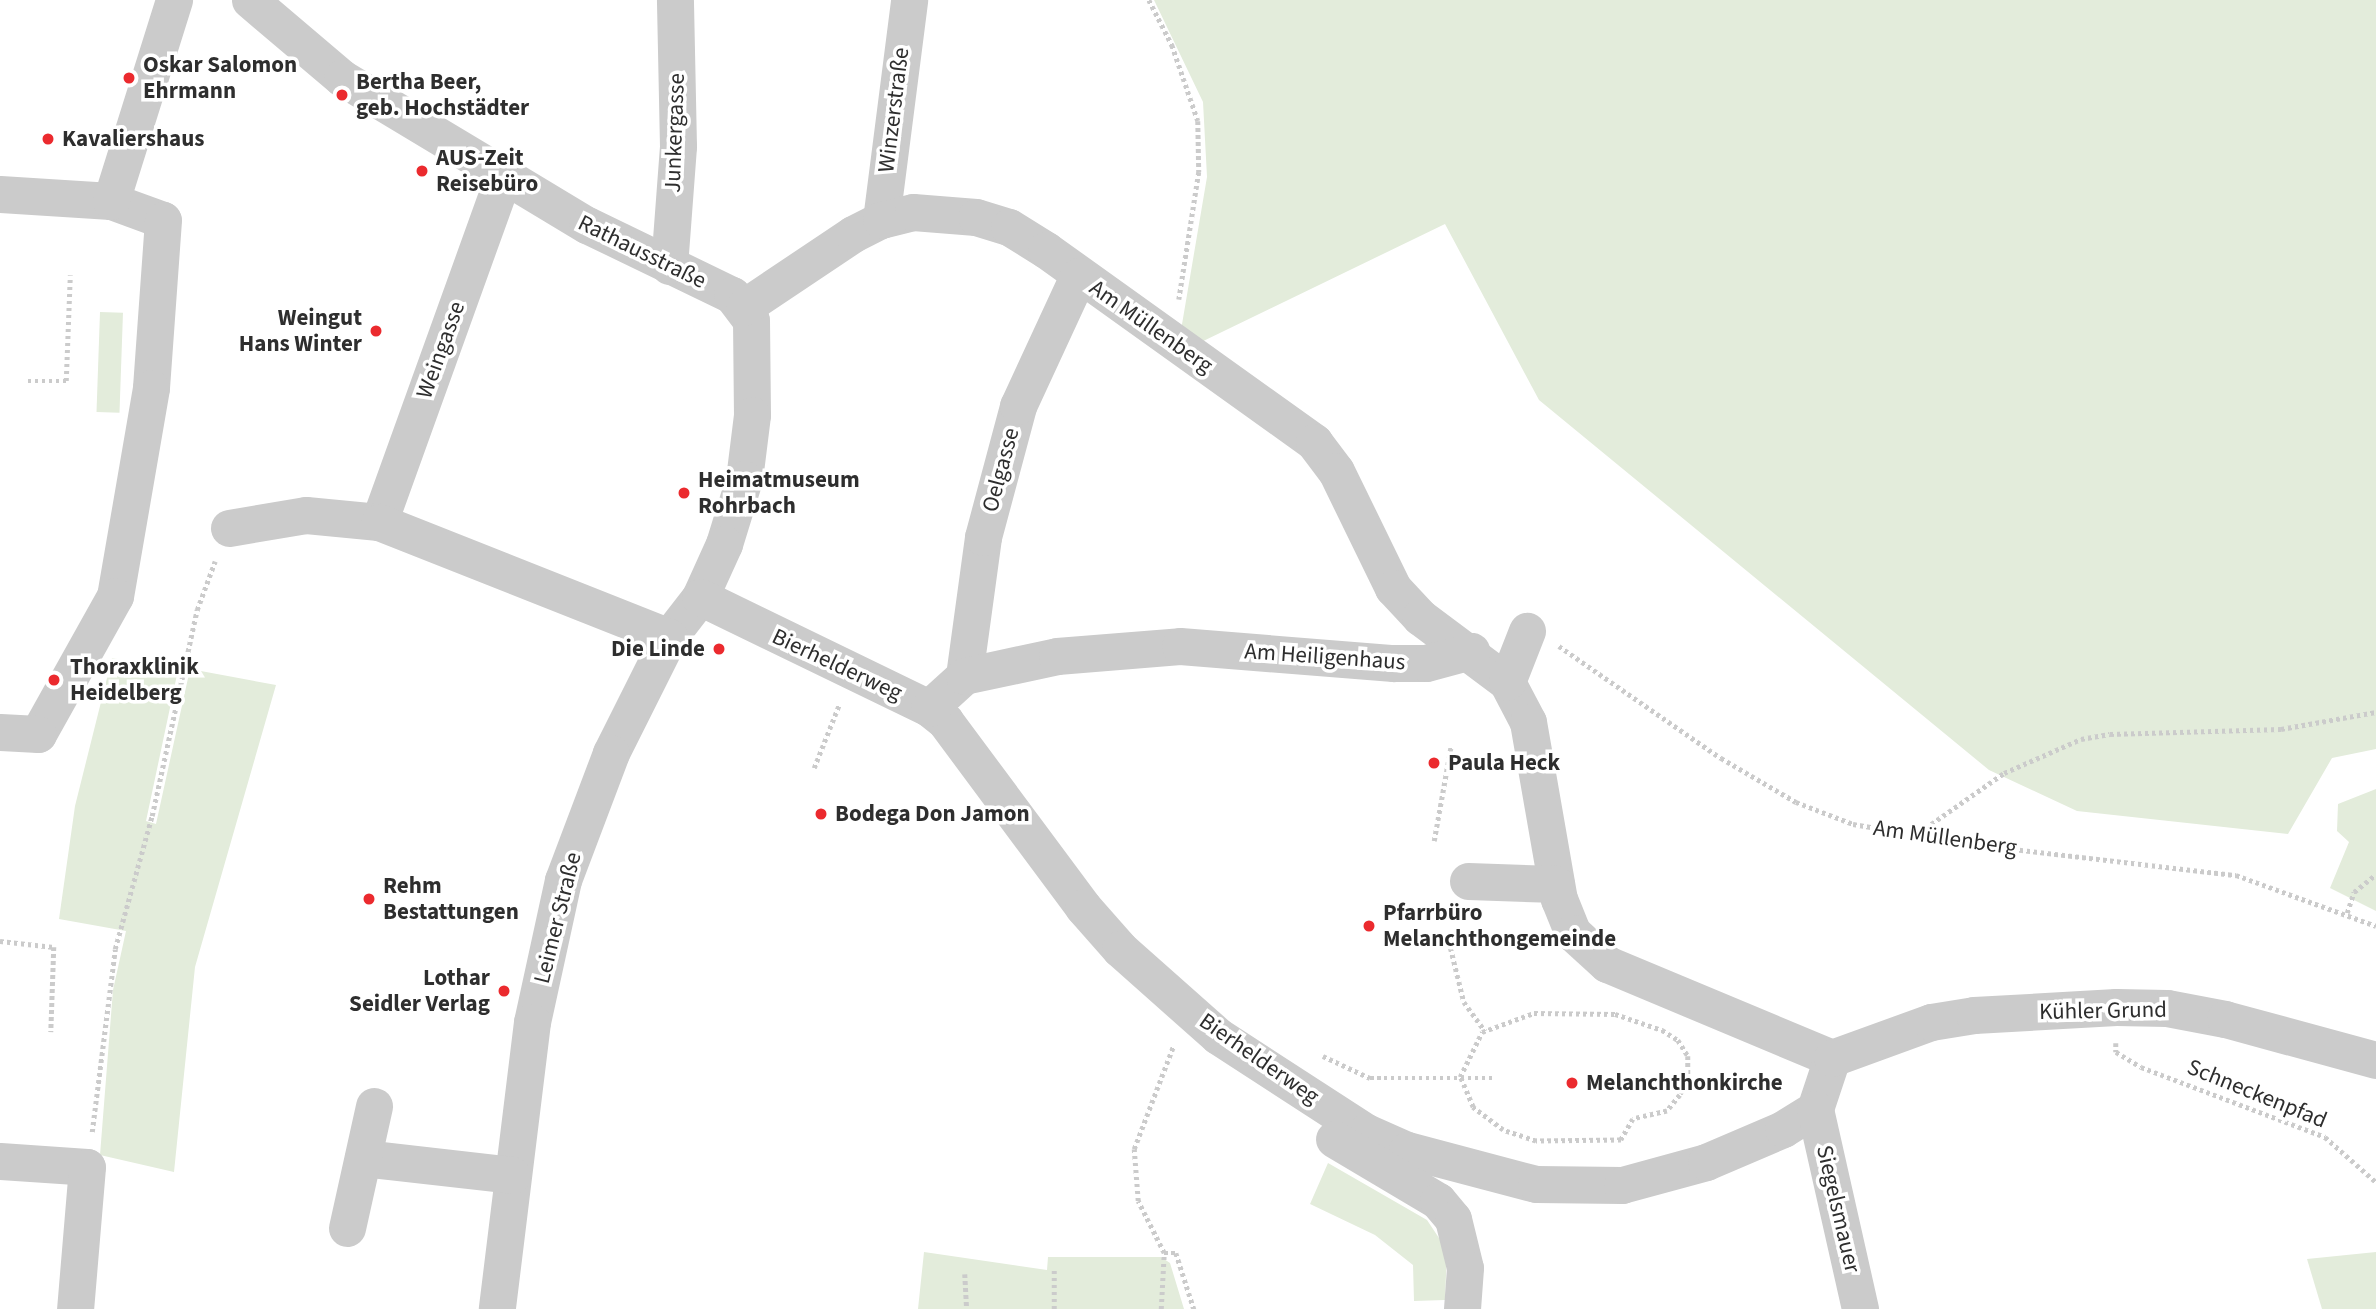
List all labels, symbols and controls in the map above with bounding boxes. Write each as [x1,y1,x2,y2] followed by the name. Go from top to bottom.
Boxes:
[873,46,915,174] street label: Winzerstraße
[143,51,297,105] place label: Oskar Salomon Ehrmann
[356,68,529,122] place label: Bertha Beer, geb. Hochstädter
[121,70,137,86] marker: Oskar Salomon Ehrmann
[659,73,691,193] street label: Junkergasse
[334,87,350,103] marker: Bertha Beer, geb. Hochstädter
[62,125,204,153] place label: Kavaliershaus
[40,131,56,147] marker: Kavaliershaus
[436,144,538,198] place label: AUS-Zeit Reisebüro
[414,163,430,179] marker: AUS-Zeit Reisebüro
[574,209,710,295] street label: Rathausstraße
[1084,274,1218,380] street label: Am Müllenberg
[411,298,471,402] street label: Weingasse
[239,304,362,358] place label: Weingut Hans Winter
[368,323,384,339] marker: Weingut Hans Winter
[977,425,1025,515] street label: Oelgasse
[698,466,860,520] place label: Heimatmuseum Rohrbach
[676,485,692,501] marker: Heimatmuseum Rohrbach
[768,623,906,707] street label: Bierhelderweg
[611,635,705,663] place label: Die Linde
[1244,638,1406,676] street label: Am Heiligenhaus
[711,641,727,657] marker: Die Linde
[70,653,199,707] place label: Thoraxklinik Heidelberg
[44,670,64,690] marker: Thoraxklinik Heidelberg
[1448,749,1560,777] place label: Paula Heck
[1426,755,1442,771] marker: Paula Heck
[835,800,1030,828] place label: Bodega Don Jamon
[813,806,829,822] marker: Bodega Don Jamon
[1871,814,2019,862] street label: Am Müllenberg
[528,850,588,986] street label: Leimer Straße
[383,872,519,926] place label: Rehm Bestattungen
[361,891,377,907] marker: Rehm Bestattungen
[1383,899,1616,953] place label: Pfarrbüro Melanchthongemeinde
[1361,918,1377,934] marker: Pfarrbüro Melanchthongemeinde
[349,964,490,1018] place label: Lothar Seidler Verlag
[496,983,512,999] marker: Lothar Seidler Verlag
[2039,996,2167,1026] street label: Kühler Grund
[1194,1007,1324,1111] street label: Bierhelderweg
[2183,1053,2331,1135] street label: Schneckenpfad
[1586,1069,1783,1097] place label: Melanchthonkirche
[1564,1075,1580,1091] marker: Melanchthonkirche
[1810,1143,1866,1275] street label: Siegelsmauer

